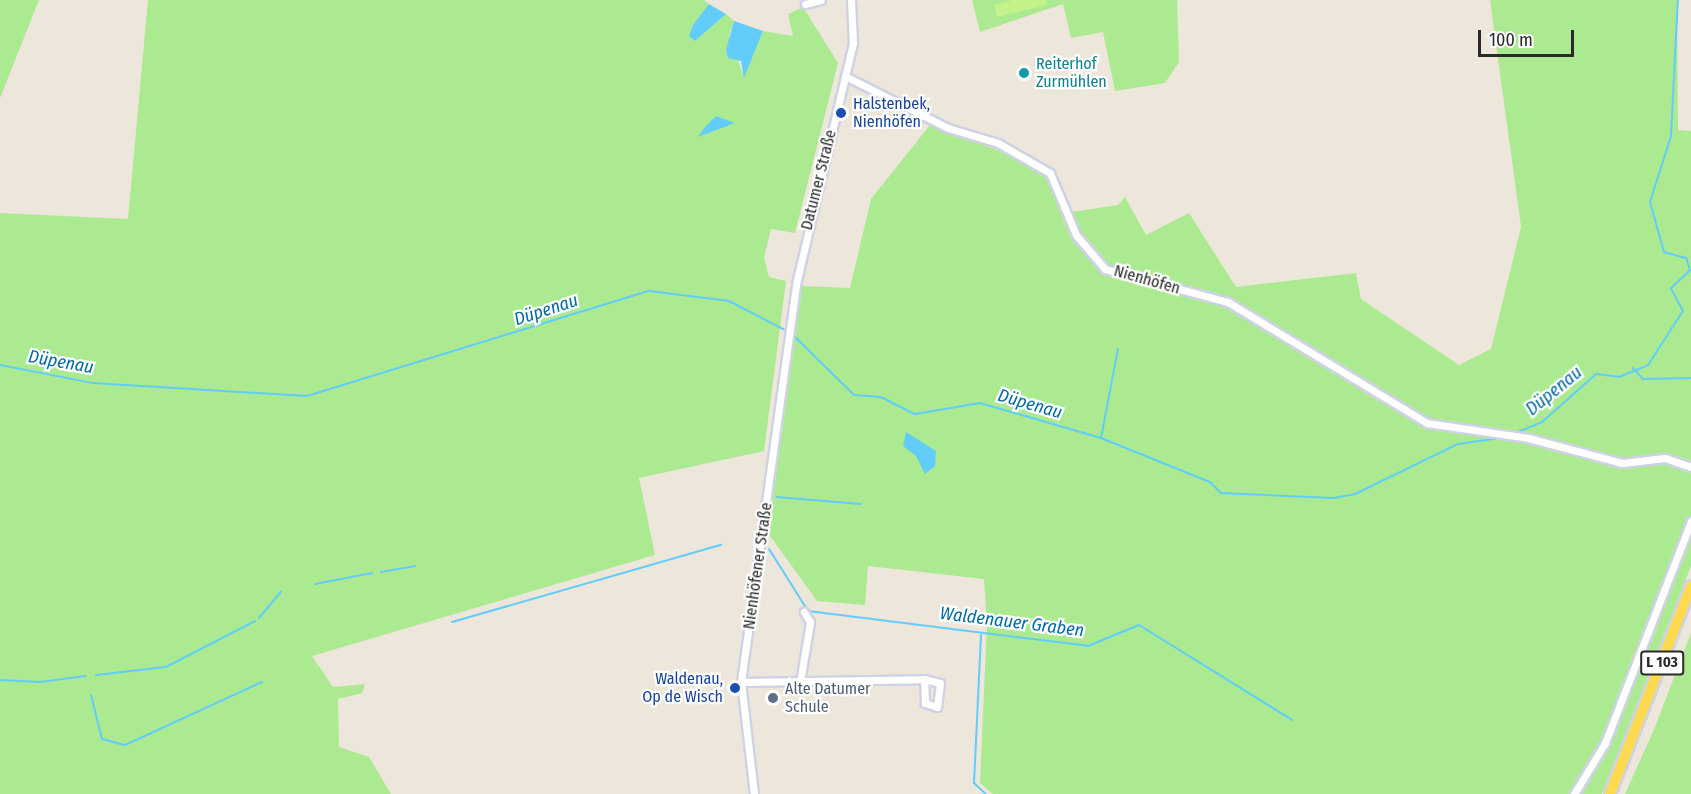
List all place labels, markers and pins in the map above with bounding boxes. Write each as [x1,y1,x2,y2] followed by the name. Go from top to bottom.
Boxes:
[1036,54,1107,92] place label: Reiterhof Zurmühlen
[1017,66,1031,80] marker: Reiterhof Zurmühlen
[853,94,930,132] place label: Halstenbek, Nienhöfen
[834,106,848,120] marker: Halstenbek, Nienhöfen
[642,669,723,707] place label: Waldenau, Op de Wisch
[785,679,871,717] place label: Alte Datumer Schule
[728,681,742,695] marker: Waldenau, Op de Wisch
[766,691,780,705] marker: Alte Datumer Schule

